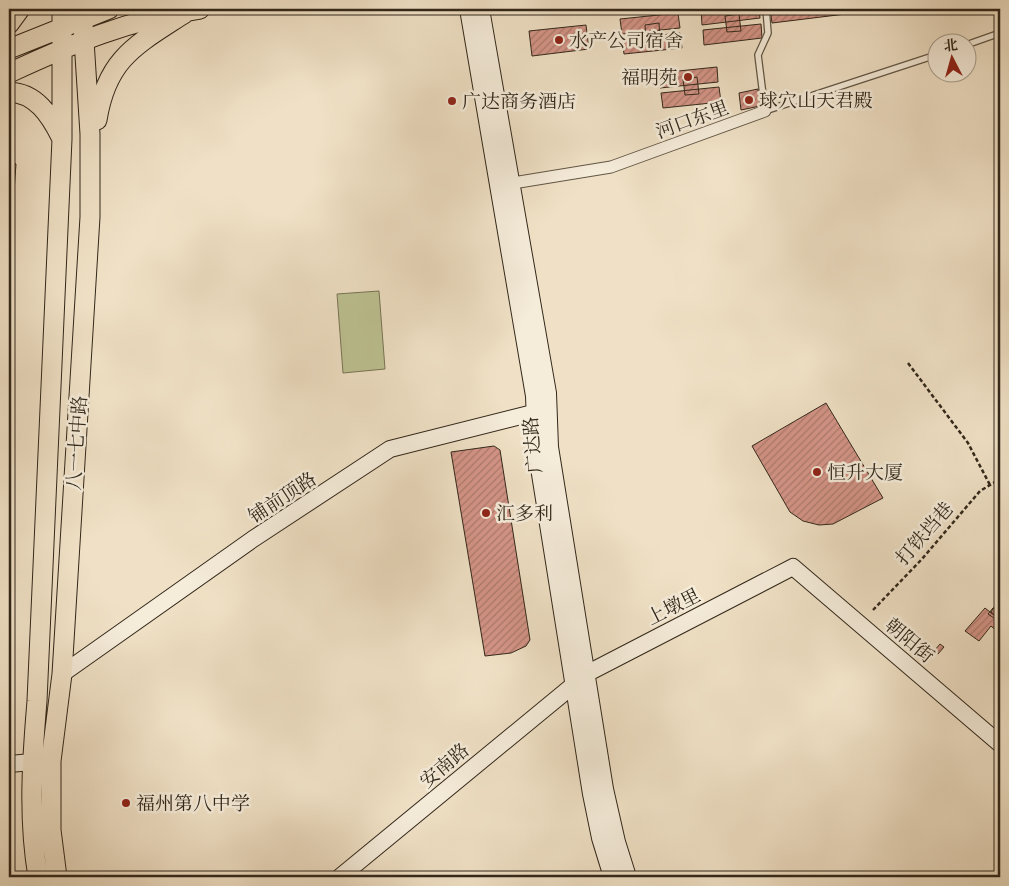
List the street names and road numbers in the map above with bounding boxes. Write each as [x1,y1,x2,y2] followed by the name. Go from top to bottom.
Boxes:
[652,95,733,145] street label: 河口东里
[61,395,93,491] street label: 八一七中路
[518,415,548,474] street label: 广达路
[244,466,322,529] street label: 铺前顶路
[890,496,960,571] street label: 打铁垱巷
[642,582,705,631] street label: 上墩里
[879,612,940,669] street label: 朝阳街
[414,737,475,794] street label: 安南路

